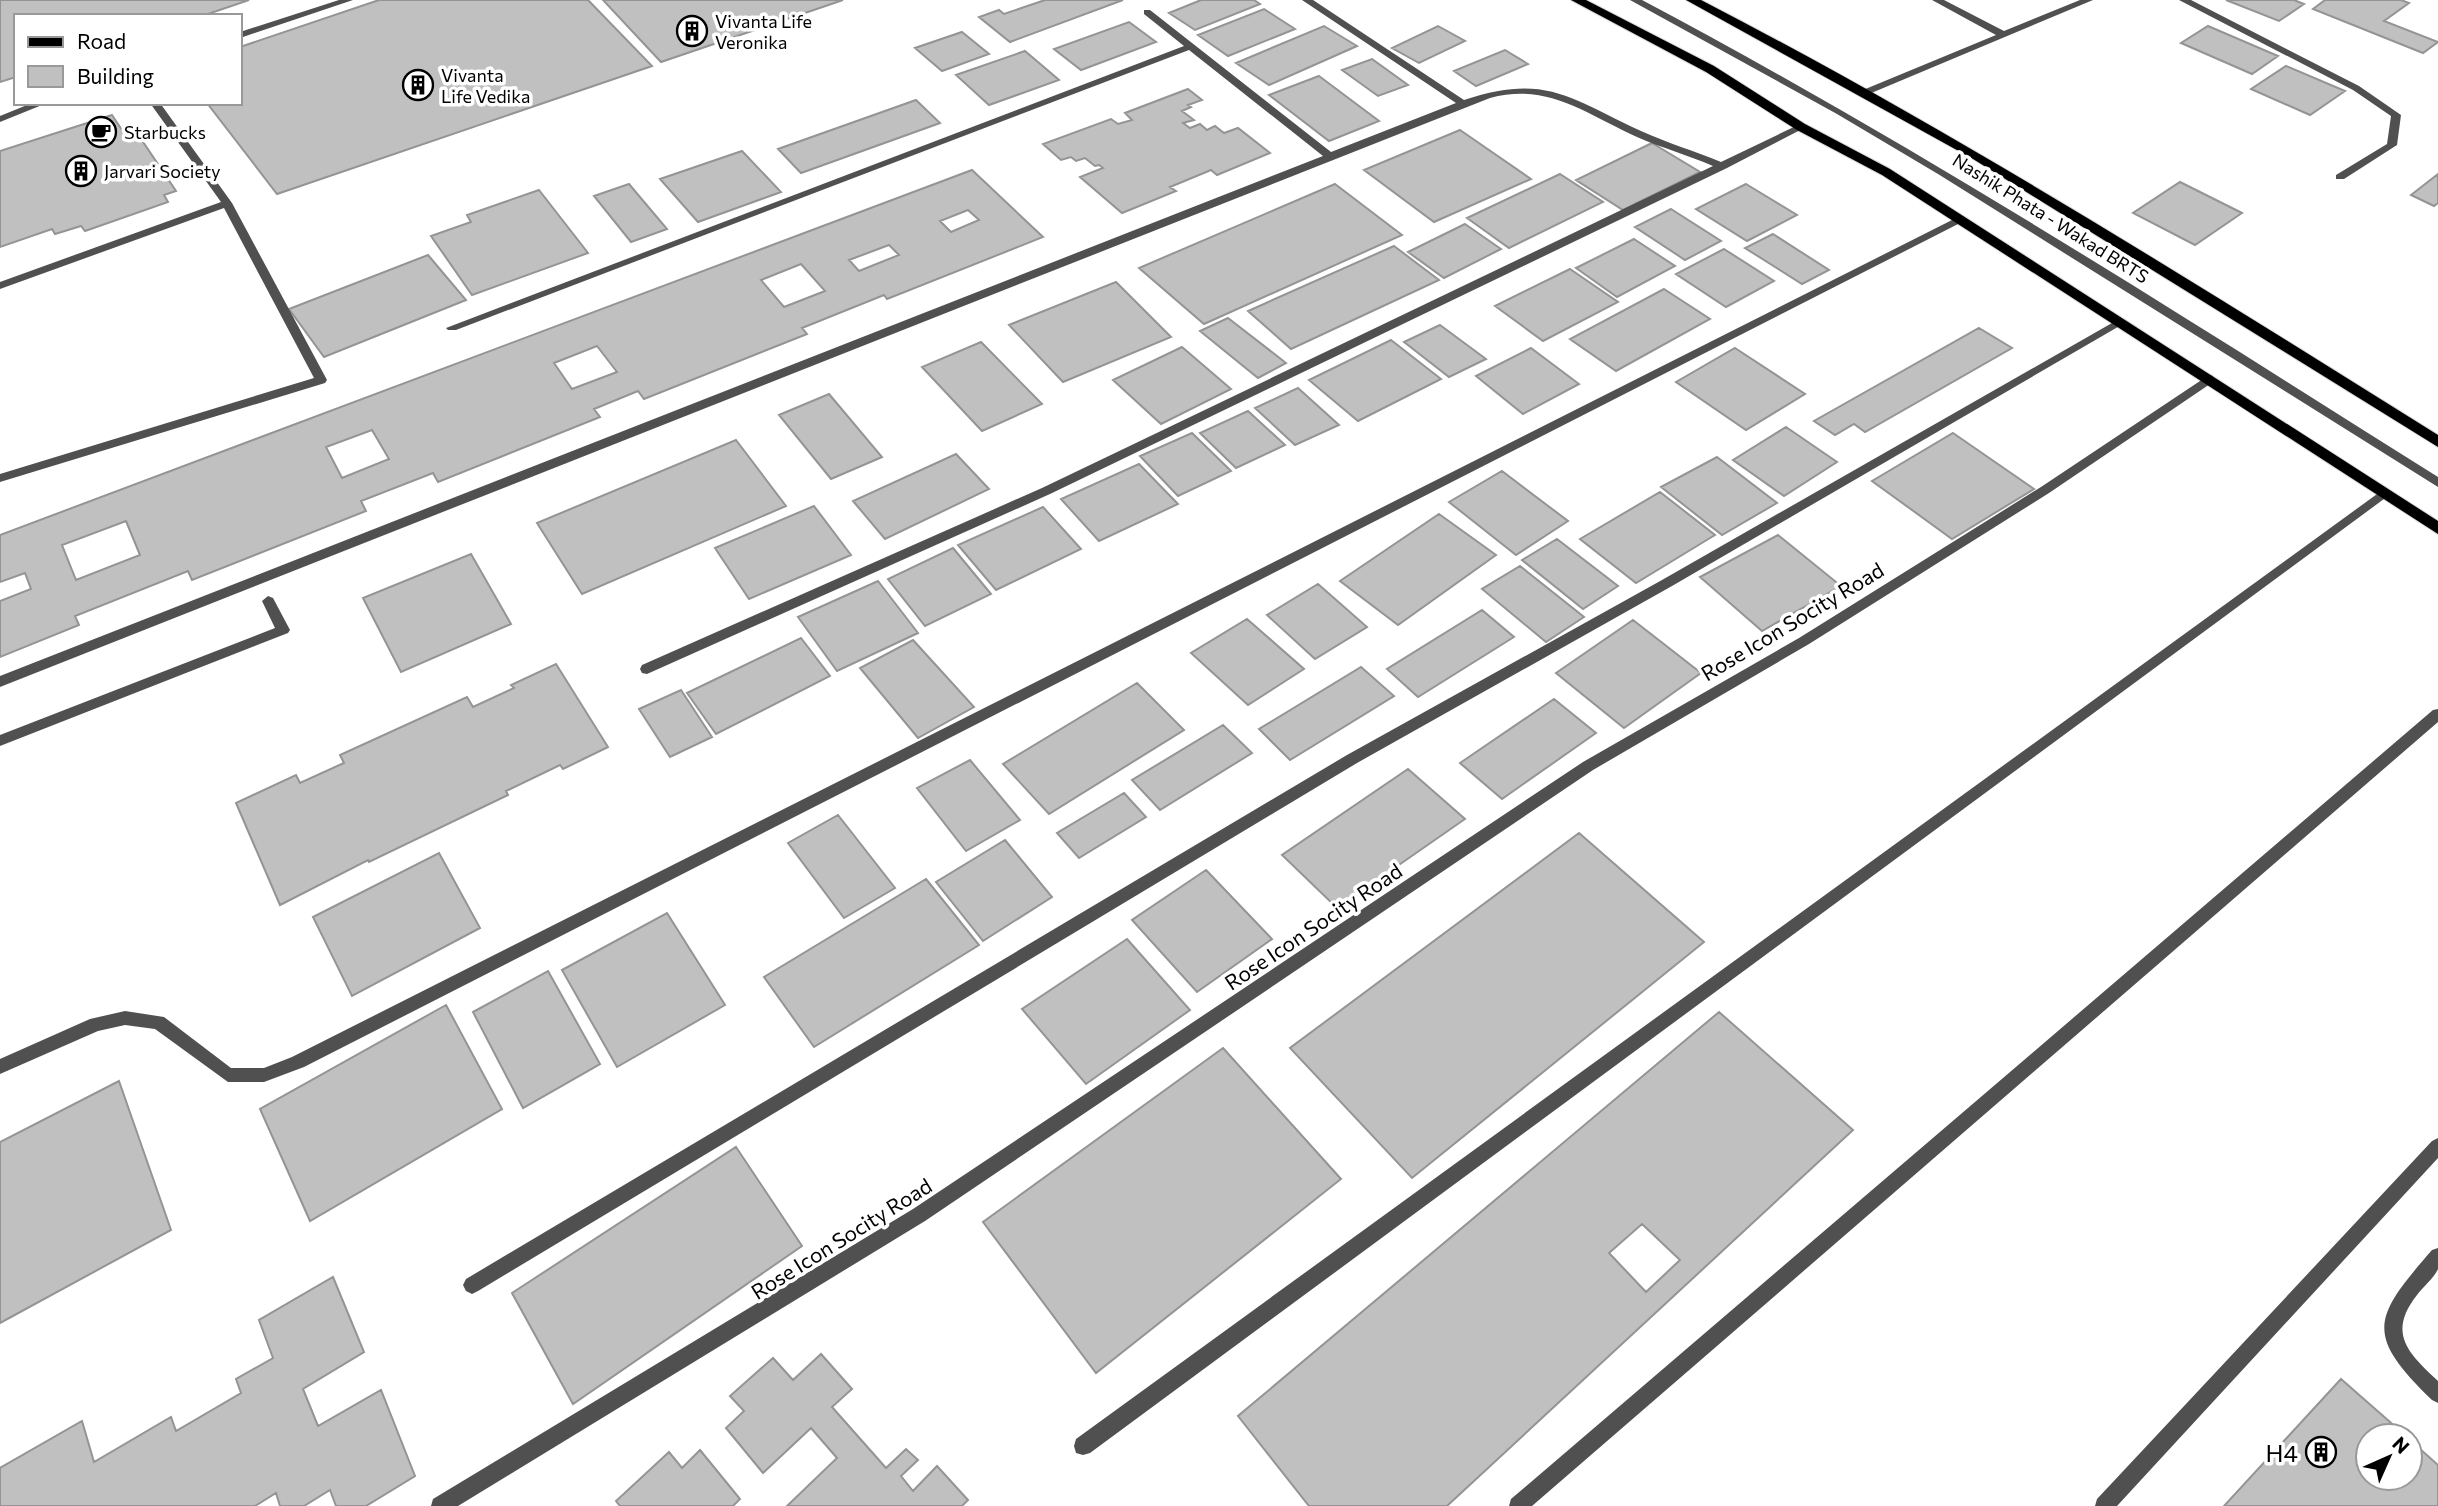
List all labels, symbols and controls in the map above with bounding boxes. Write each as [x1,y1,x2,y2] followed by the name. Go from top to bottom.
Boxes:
[715,10,812,53] place label: Vivanta Life Veronika
[14,14,242,105] legend
[675,14,709,48] building icon: Vivanta Life Veronika
[77,28,126,53] text: Road
[77,63,154,88] text: Building
[441,64,530,107] place label: Vivanta Life Vedika
[401,68,435,102] building icon: Vivanta Life Vedika
[84,115,118,149] cafe icon: Starbucks
[124,121,206,143] place label: Starbucks
[1949,149,2153,287] street label: Nashik Phata - Wakad BRTS
[64,154,98,188] building icon: Jarvari Society
[104,160,220,182] place label: Jarvari Society
[1696,557,1888,685] street label: Rose Icon Socity Road
[1220,857,1406,995] street label: Rose Icon Socity Road
[746,1172,936,1304] street label: Rose Icon Socity Road
[2354,1422,2424,1492] north arrow
[2388,1431,2415,1458] text: N
[2304,1435,2338,1469] building icon: H4
[2266,1438,2298,1467] place label: H4

